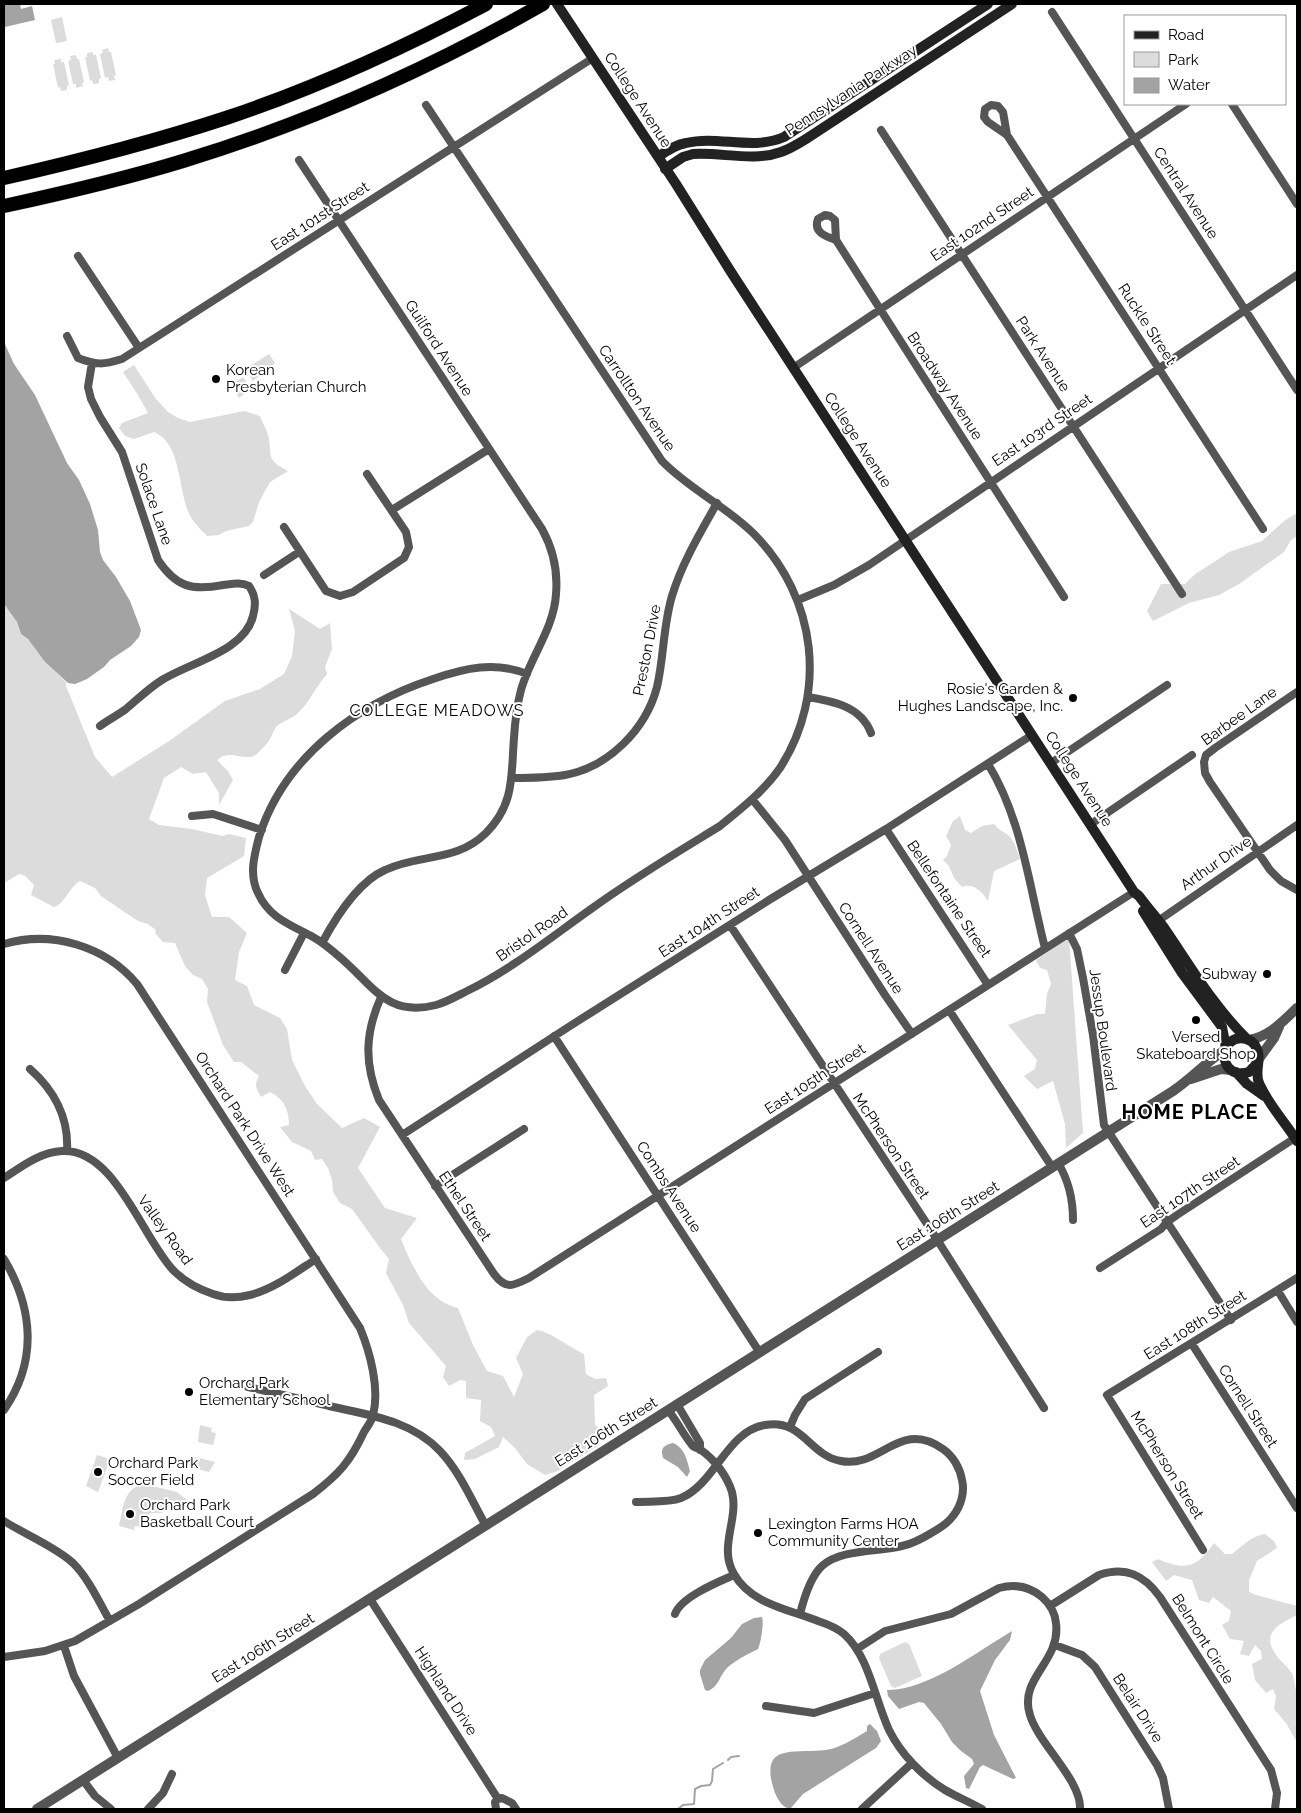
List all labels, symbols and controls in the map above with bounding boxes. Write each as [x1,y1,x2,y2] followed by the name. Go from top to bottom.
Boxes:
[1124,15,1286,105] legend
[1168,26,1204,44] text: Road
[782,41,920,139] street label: Pennsylvania Parkway
[600,49,676,151] street label: College Avenue
[1168,51,1199,69] text: Park
[1168,76,1211,94] text: Water
[1150,144,1222,242] street label: Central Avenue
[268,178,372,254] street label: East 101st Street
[927,183,1037,265] street label: East 102nd Street
[1114,280,1180,368] street label: Ruckle Street
[401,297,477,400] street label: Guilford Avenue
[1012,313,1074,395] street label: Park Avenue
[903,329,987,444] street label: Broadway Avenue
[595,341,679,455] street label: Carrollton Avenue
[226,361,366,396] place label: Korean Presbyterian Church
[210,373,222,385] marker: Korean Presbyterian Church
[820,389,896,491] street label: College Avenue
[989,390,1095,470] street label: East 103rd Street
[132,461,176,548] street label: Solace Lane
[629,603,665,697] street label: Preston Drive
[898,680,1063,715] place label: Rosie's Garden & Hughes Landscape, Inc.
[1198,683,1280,749] street label: Barbee Lane
[1067,692,1079,704] marker: Rosie's Garden & Hughes Landscape, Inc.
[349,701,525,720] district label: COLLEGE MEADOWS
[1041,728,1117,830] street label: College Avenue
[1177,832,1255,894] street label: Arthur Drive
[903,837,995,961] street label: Bellefontaine Street
[655,883,763,961] street label: East 104th Street
[835,899,907,997] street label: Cornell Avenue
[493,903,571,965] street label: Bristol Road
[1202,965,1257,983] place label: Subway
[1086,968,1120,1092] street label: Jessup Boulevard
[1261,968,1273,980] marker: Subway
[1190,1014,1202,1026] marker: Versed Skateboard Shop
[1136,1028,1256,1063] place label: Versed Skateboard Shop
[761,1040,869,1118] street label: East 105th Street
[191,1048,299,1200] street label: Orchard Park Drive West
[849,1090,933,1202] street label: McPherson Street
[1122,1100,1258,1124] district label: HOME PLACE
[633,1138,705,1236] street label: Combs Avenue
[1137,1152,1243,1232] street label: East 107th Street
[435,1168,495,1244] street label: Ethel Street
[894,1177,1002,1255] street label: East 106th Street
[134,1192,196,1268] street label: Valley Road
[1141,1286,1249,1364] street label: East 108th Street
[1215,1361,1281,1451] street label: Cornell Street
[199,1374,331,1409] place label: Orchard Park Elementary School
[183,1386,195,1398] marker: Orchard Park Elementary School
[552,1393,660,1471] street label: East 106th Street
[1127,1408,1207,1522] street label: McPherson Street
[108,1454,198,1489] place label: Orchard Park Soccer Field
[92,1466,104,1478] marker: Orchard Park Soccer Field
[140,1496,254,1531] place label: Orchard Park Basketball Court
[124,1508,136,1520] marker: Orchard Park Basketball Court
[768,1515,919,1550] place label: Lexington Farms HOA Community Center
[752,1527,764,1539] marker: Lexington Farms HOA Community Center
[1168,1591,1238,1688] street label: Belmont Circle
[209,1609,317,1687] street label: East 106th Street
[411,1643,482,1739] street label: Highland Drive
[1109,1670,1167,1746] street label: Belair Drive

